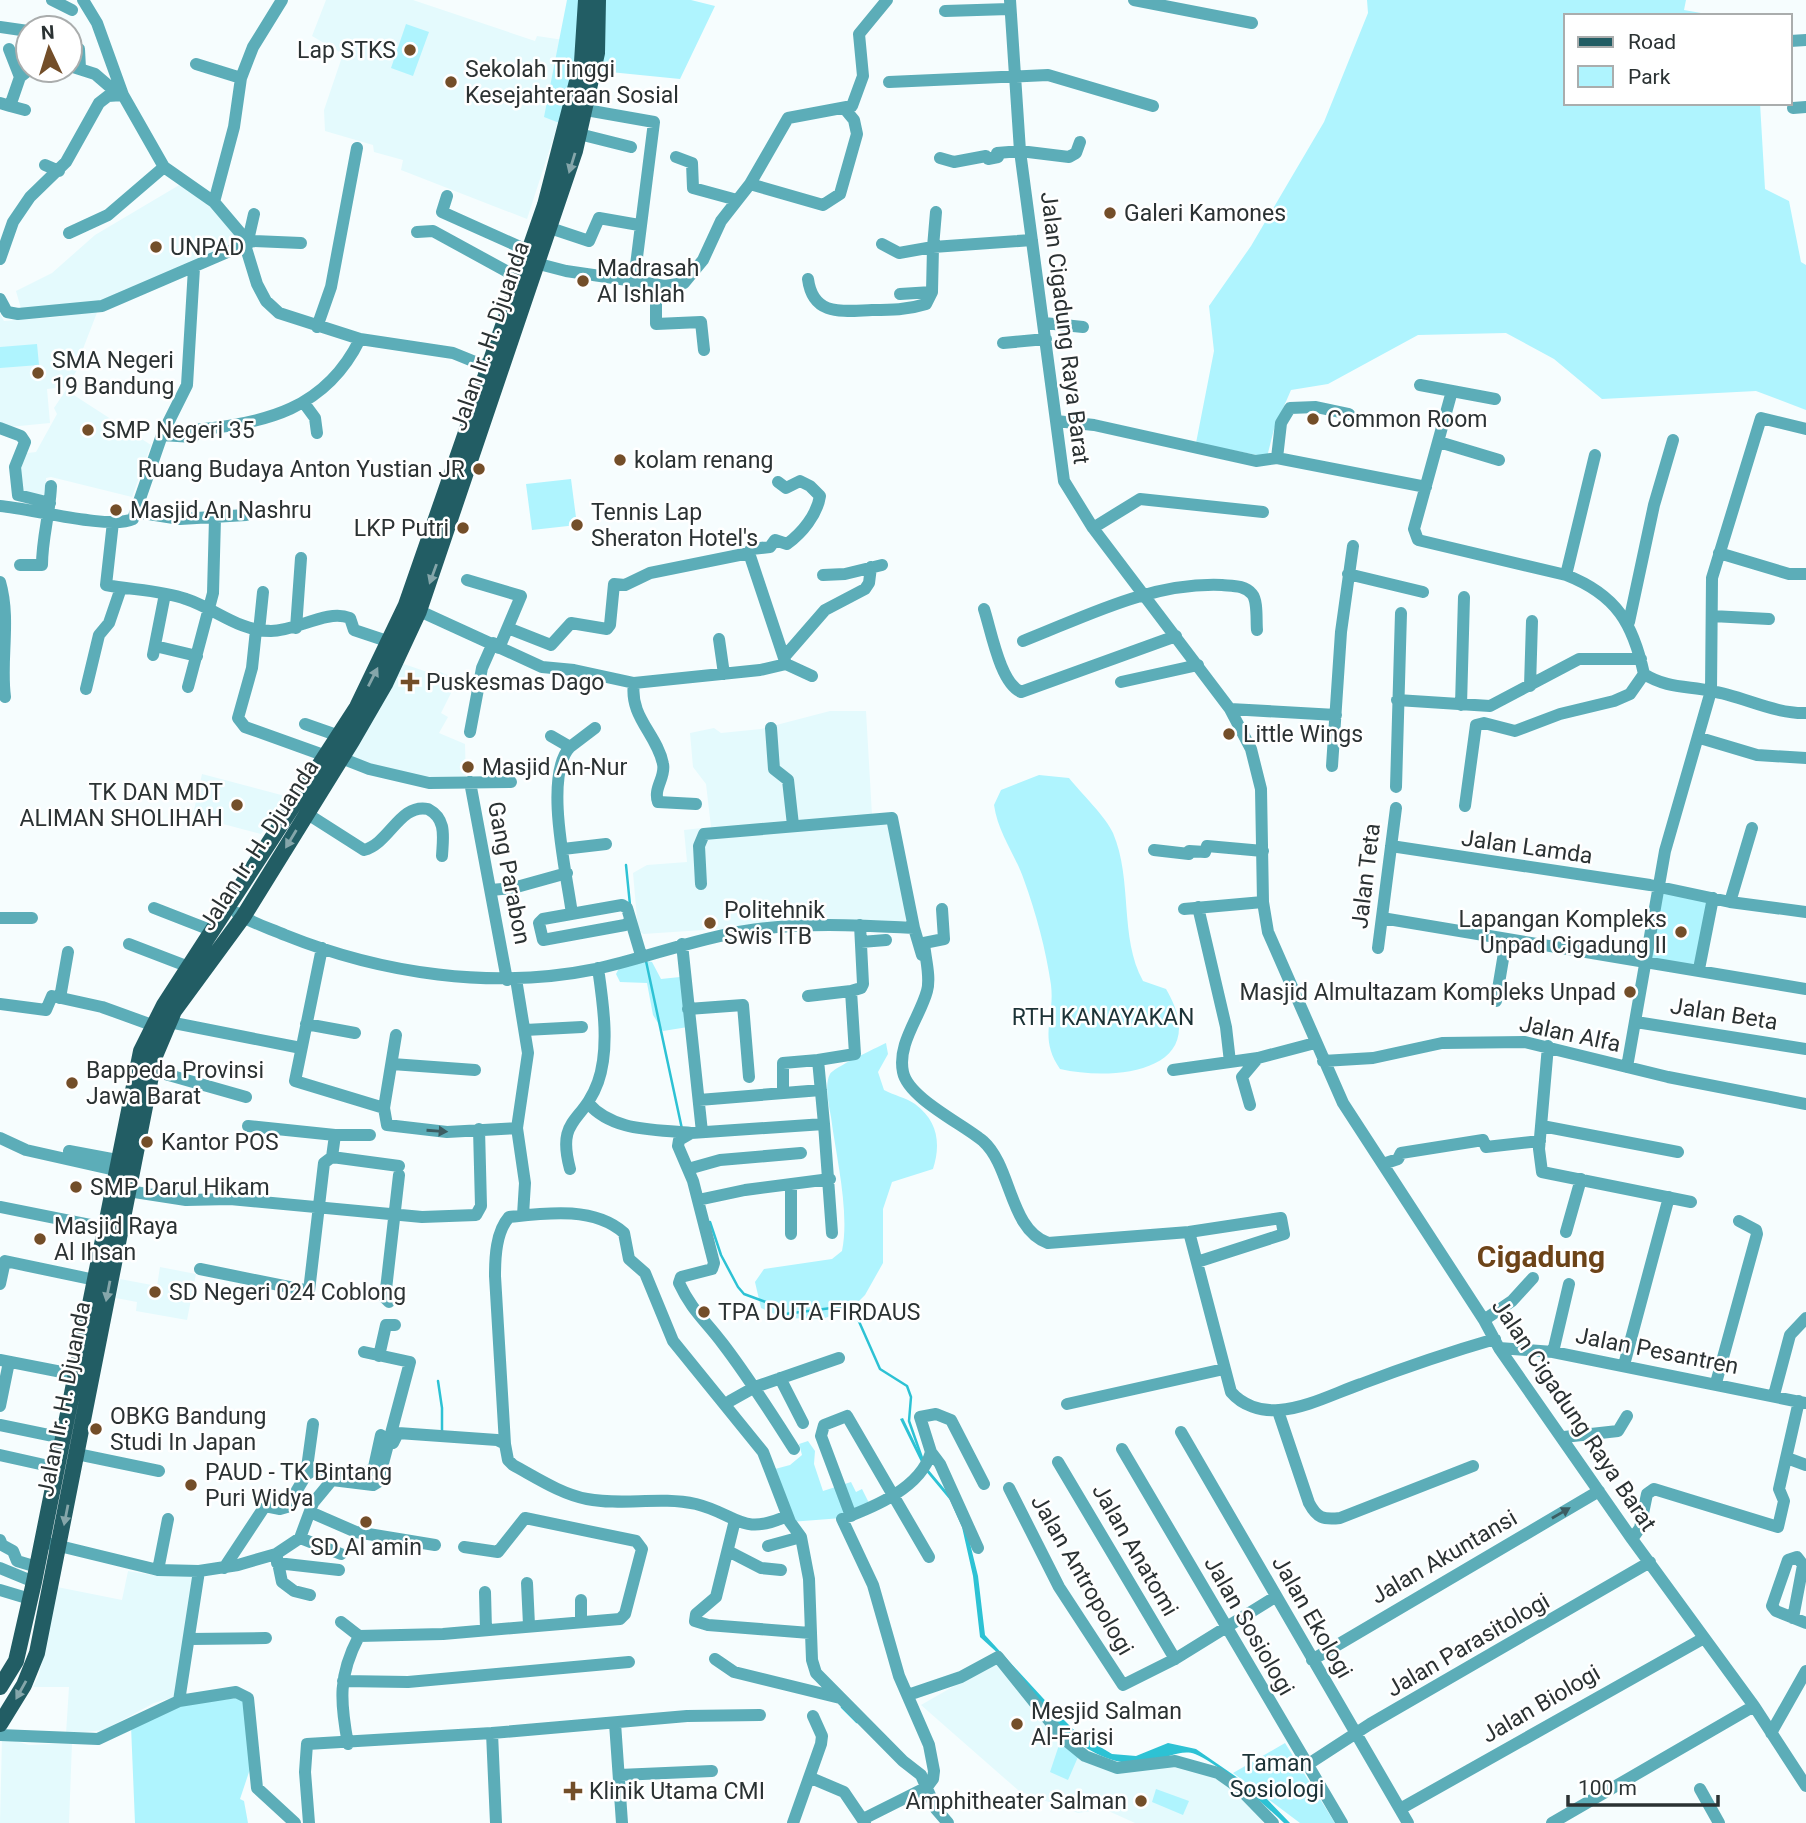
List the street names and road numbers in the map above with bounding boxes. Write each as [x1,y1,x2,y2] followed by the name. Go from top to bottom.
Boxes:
[1035,190,1095,466] street label: Jalan Cigadung Raya Barat
[445,238,535,434] street label: Jalan Ir. H. Djuanda
[194,754,324,936] street label: Jalan Ir. H. Djuanda
[482,799,536,947] street label: Gang Parabon
[1346,822,1386,930] street label: Jalan Teta
[1460,824,1594,870] street label: Jalan Lamda
[1668,992,1780,1036] street label: Jalan Beta
[1517,1010,1623,1058] street label: Jalan Alfa
[1486,1294,1662,1536] street label: Jalan Cigadung Raya Barat
[32,1299,96,1499] street label: Jalan Ir. H. Djuanda
[1573,1322,1741,1380] street label: Jalan Pesantren
[1086,1479,1184,1621] street label: Jalan Anatomi
[1025,1490,1139,1660] street label: Jalan Antropologi
[1366,1504,1522,1610] street label: Jalan Akuntansi
[1266,1551,1358,1683] street label: Jalan Ekologi
[1198,1552,1300,1700] street label: Jalan Sosiologi
[1382,1587,1554,1703] street label: Jalan Parasitologi
[1477,1659,1605,1749] street label: Jalan Biologi

